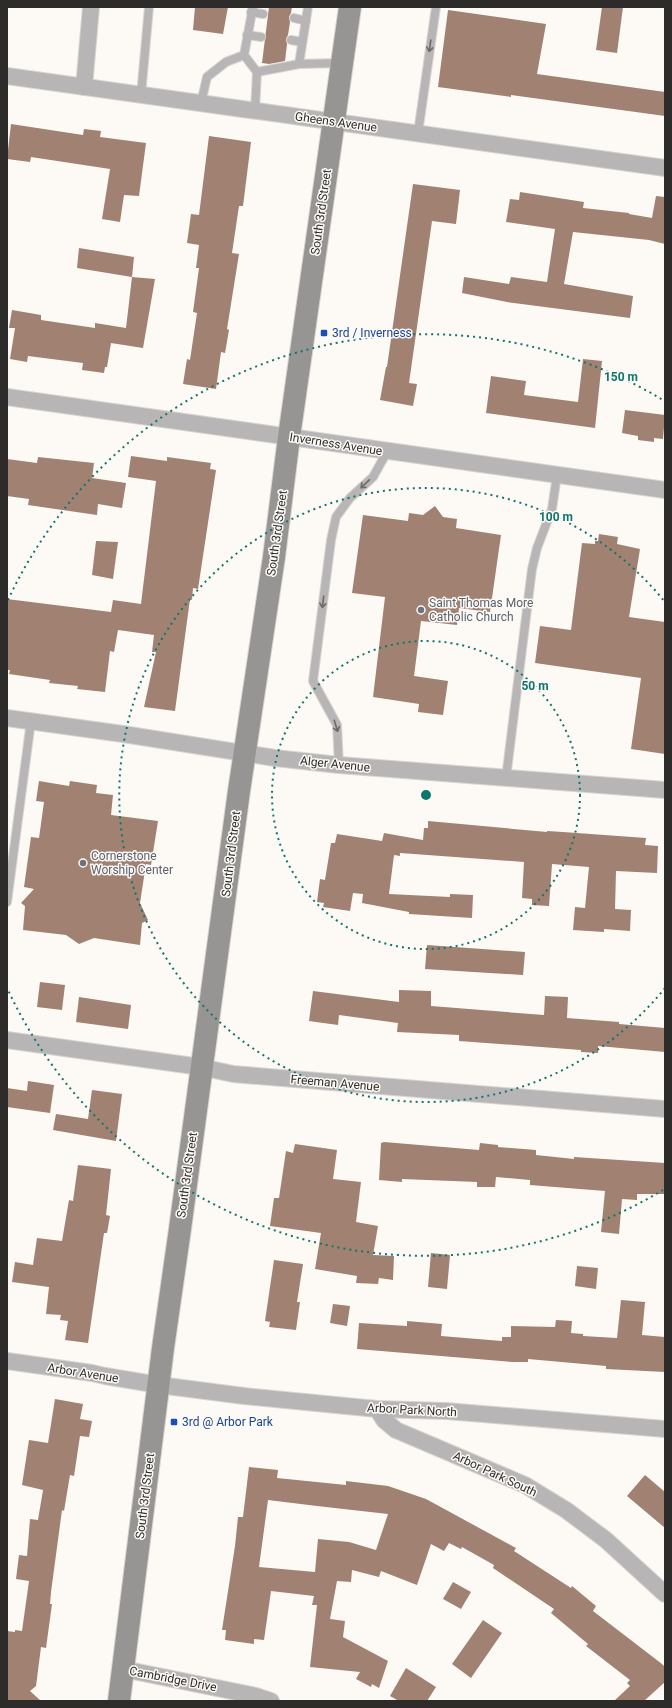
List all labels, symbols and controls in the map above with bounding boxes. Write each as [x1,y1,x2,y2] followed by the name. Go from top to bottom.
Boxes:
[426,39,434,52] one-way arrow
[294,109,378,135] street label: Gheens Avenue
[308,168,334,256] street label: South 3rd Street
[332,326,412,340] place label: 3rd / Inverness
[319,328,329,338] marker: 3rd / Inverness
[604,370,638,384] text: 150 m
[289,430,383,458] street label: Inverness Avenue
[360,479,370,489] one-way arrow
[264,489,290,577] street label: South 3rd Street
[539,510,573,524] text: 100 m
[319,595,327,608] one-way arrow
[429,596,533,624] place label: Saint Thomas More Catholic Church
[416,605,426,615] marker: Saint Thomas More Catholic Church
[521,679,549,693] text: 50 m
[333,719,340,732] one-way arrow
[299,753,371,775] street label: Alger Avenue
[419,788,433,802] centre of rings
[219,810,243,898] street label: South 3rd Street
[91,849,173,877] place label: Cornerstone Worship Center
[78,858,88,868] marker: Cornerstone Worship Center
[290,1072,380,1094] street label: Freeman Avenue
[174,1131,200,1219] street label: South 3rd Street
[46,1360,120,1386] street label: Arbor Avenue
[367,1401,457,1419] street label: Arbor Park North
[182,1415,274,1429] place label: 3rd @ Arbor Park
[169,1417,179,1427] marker: 3rd @ Arbor Park
[451,1448,539,1500] street label: Arbor Park South
[133,1452,157,1540] street label: South 3rd Street
[128,1664,218,1694] street label: Cambridge Drive

